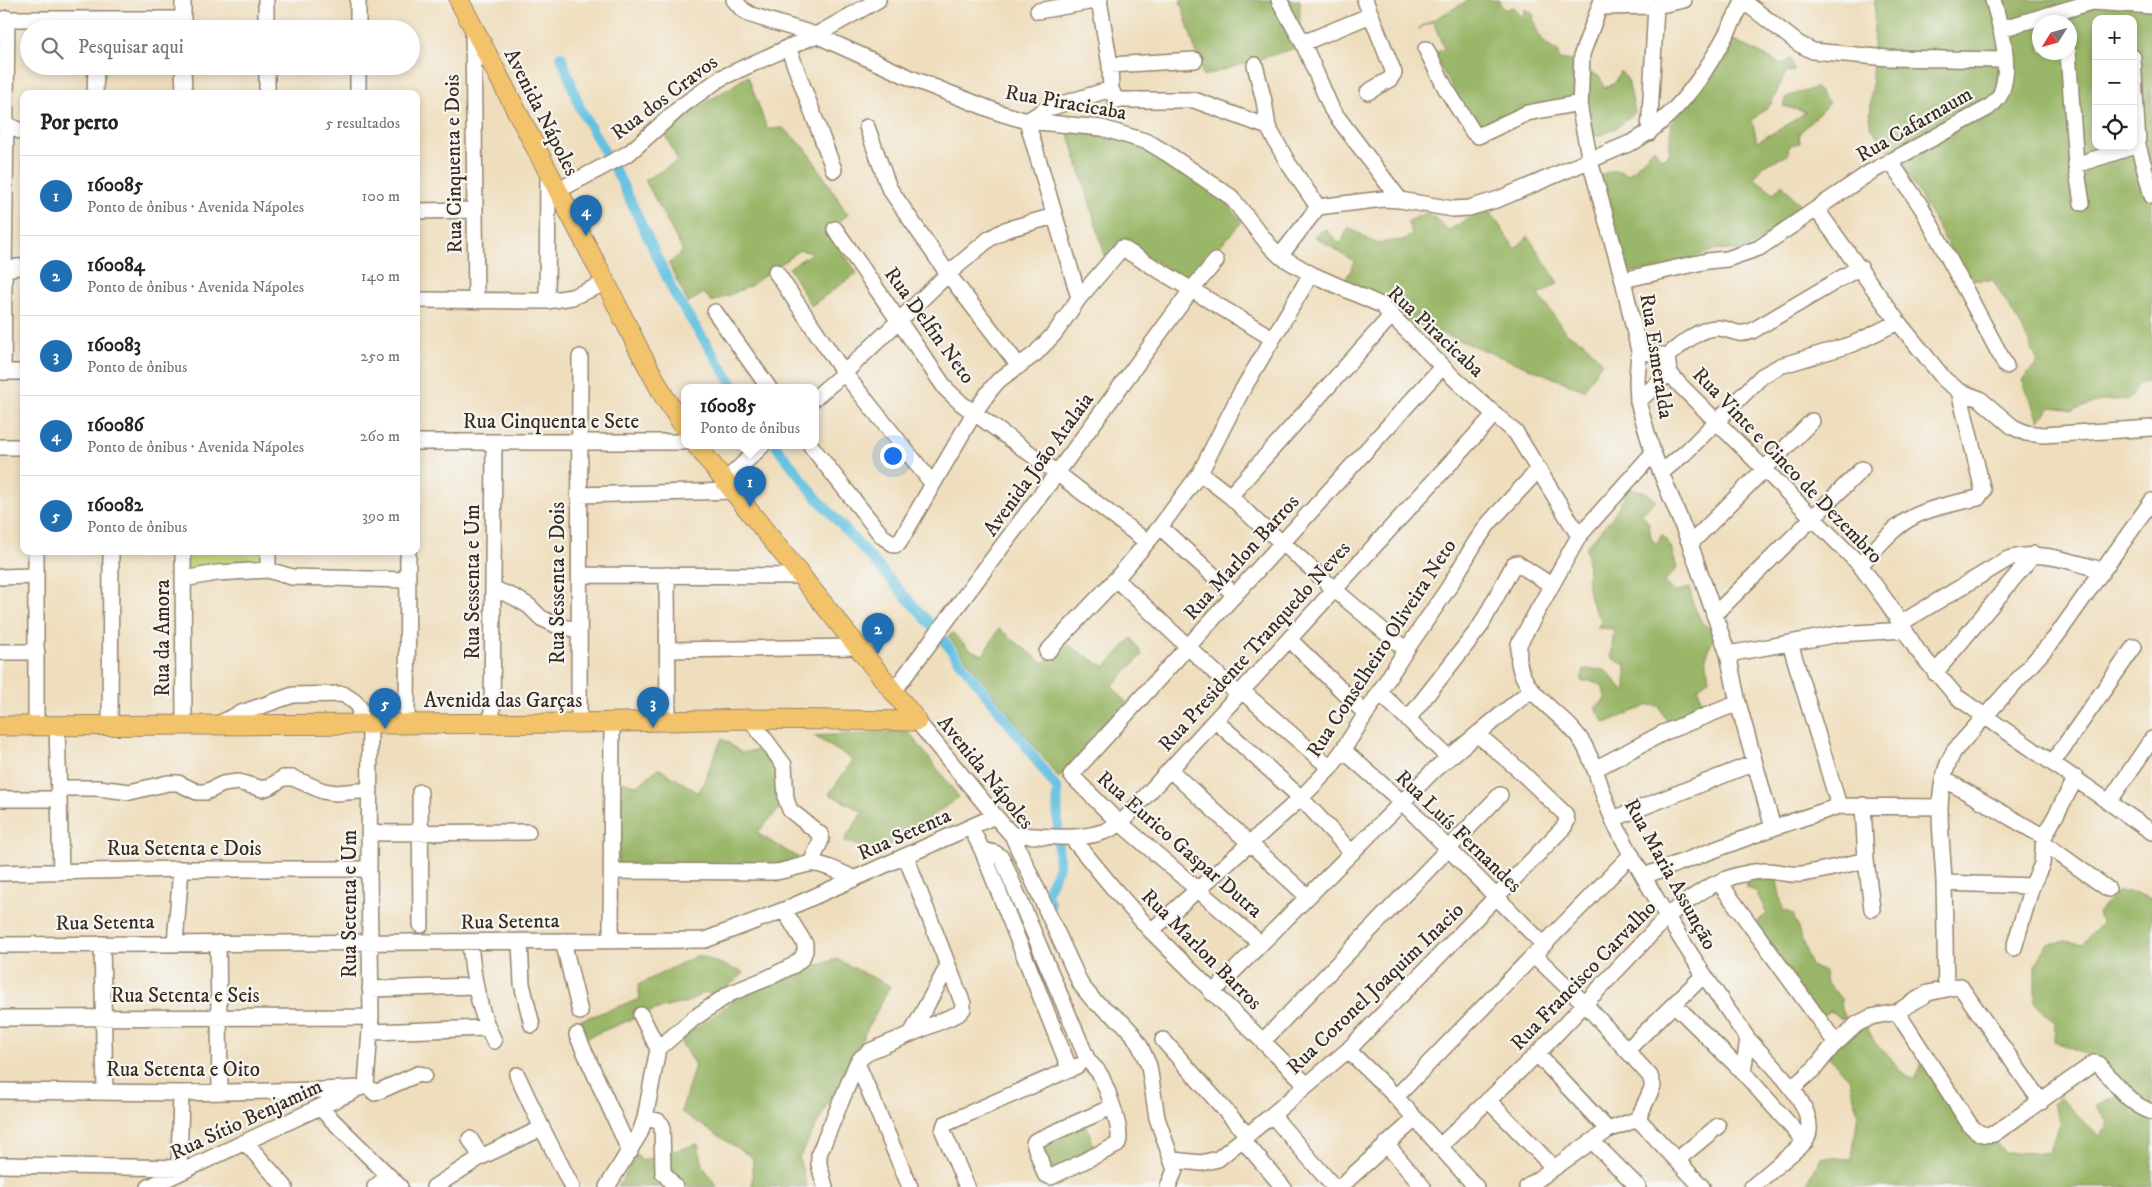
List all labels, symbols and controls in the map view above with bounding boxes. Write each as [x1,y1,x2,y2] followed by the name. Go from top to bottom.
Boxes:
[2032,15,2077,60] north arrow
[2092,15,2137,150] map controls
[2092,15,2137,60] button: +
[20,20,420,75] search box
[38,34,66,62] icon: search
[78,36,184,59] text: Pesquisar aqui
[498,44,584,180] street label: Avenida Nápoles
[606,49,723,146] street label: Rua dos Cravos
[2092,60,2137,105] button: −
[439,74,469,254] street label: Rua Cinquenta e Dois
[1003,79,1129,126] street label: Rua Piracicaba
[1852,81,1977,169] street label: Rua Cafarnaum
[2092,105,2137,150] button: locate
[40,110,118,136] text: Por perto
[325,113,400,133] text: 5 resultados
[87,174,143,197] text: 160085
[53,186,59,206] text: 1
[362,186,400,206] text: 100 m
[570,195,602,236] pin: 4
[87,197,304,217] text: Ponto de ônibus · Avenida Nápoles
[87,254,145,277] text: 160084
[878,262,980,389] street label: Rua Delfin Neto
[52,266,60,286] text: 2
[361,266,400,286] text: 140 m
[87,277,304,297] text: Ponto de ônibus · Avenida Nápoles
[1381,280,1489,383] street label: Rua Piracicaba
[1633,292,1679,421] street label: Rua Esmeralda
[87,334,141,357] text: 160083
[53,346,59,366] text: 3
[360,346,400,366] text: 250 m
[87,357,187,377] text: Ponto de ônibus
[1686,362,1888,569] street label: Rua Vinte e Cinco de Dezembro
[681,384,819,449] popup
[978,387,1100,542] street label: Avenida João Atalaia
[700,395,756,418] text: 160085
[463,409,639,435] street label: Rua Cinquenta e Sete
[87,414,144,437] text: 160086
[700,418,800,438] text: Ponto de ônibus
[51,426,61,446] text: 4
[360,426,400,446] text: 260 m
[87,437,304,457] text: Ponto de ônibus · Avenida Nápoles
[880,443,906,469] your location
[734,466,766,507] pin: 1
[1178,489,1305,626] street label: Rua Marlon Barros
[87,494,143,517] text: 160082
[545,502,571,664] street label: Rua Sessenta e Dois
[460,504,486,660] street label: Rua Sessenta e Um
[52,506,60,526] text: 5
[362,506,400,526] text: 390 m
[87,517,187,537] text: Ponto de ônibus
[1301,534,1462,763] street label: Rua Conselheiro Oliveira Neto
[1153,536,1356,757] street label: Rua Presidente Tranquedo Neves
[150,579,176,697] street label: Rua da Amora
[862,613,894,654] pin: 2
[637,687,669,728] pin: 3
[369,688,401,729] pin: 5
[424,688,582,714] street label: Avenida das Garças
[931,710,1039,835] street label: Avenida Nápoles
[1390,765,1527,899] street label: Rua Luís Fernandes
[1091,766,1268,924] street label: Rua Eurico Gaspar Dutra
[1618,794,1722,955] street label: Rua Maria Assunção
[854,803,955,867] street label: Rua Setenta
[337,830,363,978] street label: Rua Setenta e Um
[106,836,262,862] street label: Rua Setenta e Dois
[1135,884,1267,1016] street label: Rua Marlon Barros
[1505,895,1662,1056] street label: Rua Francisco Carvalho
[1282,897,1470,1080] street label: Rua Coronel Joaquim Inacio
[460,908,560,936] street label: Rua Setenta
[55,909,155,937] street label: Rua Setenta
[111,983,260,1009] street label: Rua Setenta e Seis
[106,1057,260,1083] street label: Rua Setenta e Oito
[166,1073,327,1166] street label: Rua Sítio Benjamim

